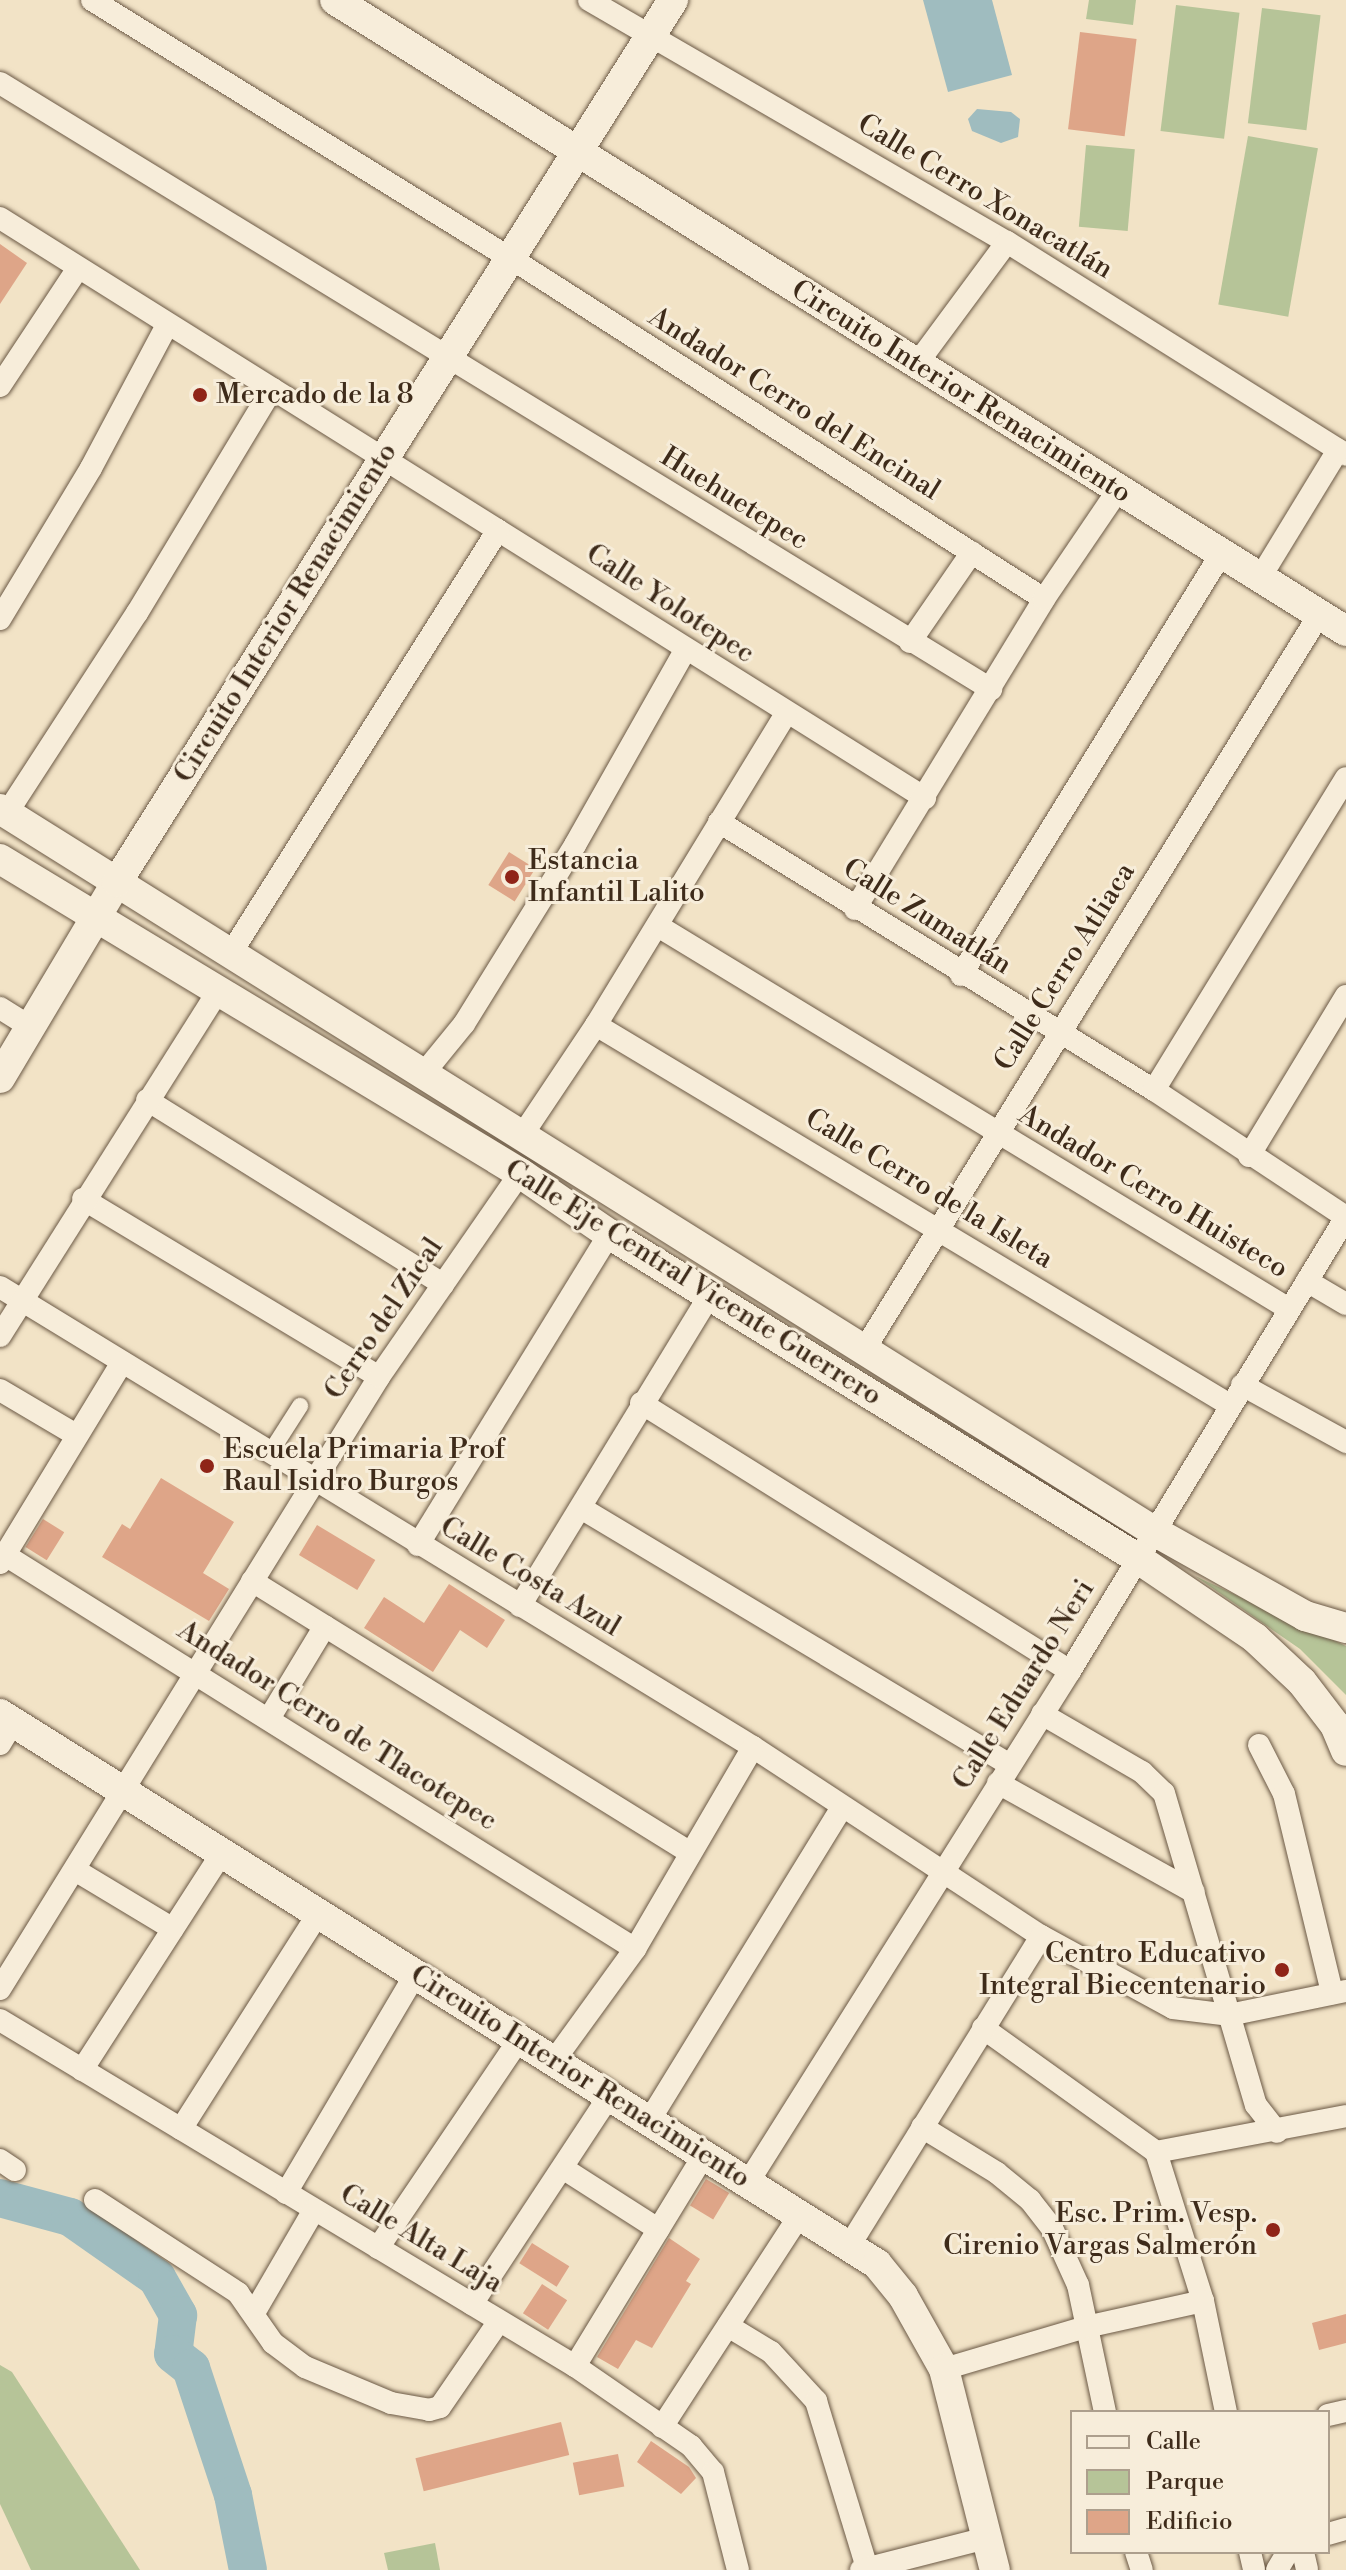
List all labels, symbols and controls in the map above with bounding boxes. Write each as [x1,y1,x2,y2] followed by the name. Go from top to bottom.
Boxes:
[851,107,1119,287] street label: Calle Cerro Xonacatlán
[785,273,1137,511] street label: Circuito Interior Renacimiento
[642,300,946,508] street label: Andador Cerro del Encinal
[216,378,414,412] place label: Mercado de la 8
[191,386,209,404] marker: Mercado de la 8
[167,437,405,789] street label: Circuito Interior Renacimiento
[654,440,814,558] street label: Huehuetepec
[580,537,760,671] street label: Calle Yolotepec
[528,844,705,910] place label: Estancia Infantil Lalito
[837,852,1017,982] street label: Calle Zumatlán
[988,857,1142,1077] street label: Calle Cerro Atliaca
[503,868,521,886] marker: Estancia Infantil Lalito
[1012,1098,1294,1286] street label: Andador Cerro Huisteco
[799,1102,1059,1276] street label: Calle Cerro de la Isleta
[499,1153,887,1413] street label: Calle Eje Central Vicente Guerrero
[318,1232,450,1406] street label: Cerro del Zical
[223,1433,505,1499] place label: Escuela Primaria Prof Raul Isidro Burgos
[198,1457,216,1475] marker: Escuela Primaria Prof Raul Isidro Burgos
[434,1510,626,1644] street label: Calle Costa Azul
[946,1574,1102,1796] street label: Calle Eduardo Neri
[171,1614,503,1838] street label: Andador Cerro de Tlacotepec
[979,1937,1266,2003] place label: Centro Educativo Integral Biecentenario
[404,1958,756,2196] street label: Circuito Interior Renacimiento
[1273,1961,1291,1979] marker: Centro Educativo Integral Biecentenario
[334,2177,508,2301] street label: Calle Alta Laja
[943,2197,1257,2263] place label: Esc. Prim. Vesp. Cirenio Vargas Salmerón
[1264,2221,1282,2239] marker: Esc. Prim. Vesp. Cirenio Vargas Salmerón
[1070,2410,1330,2554] legend
[1146,2427,1201,2457] text: Calle
[1146,2467,1224,2497] text: Parque
[1146,2507,1232,2537] text: Edificio

